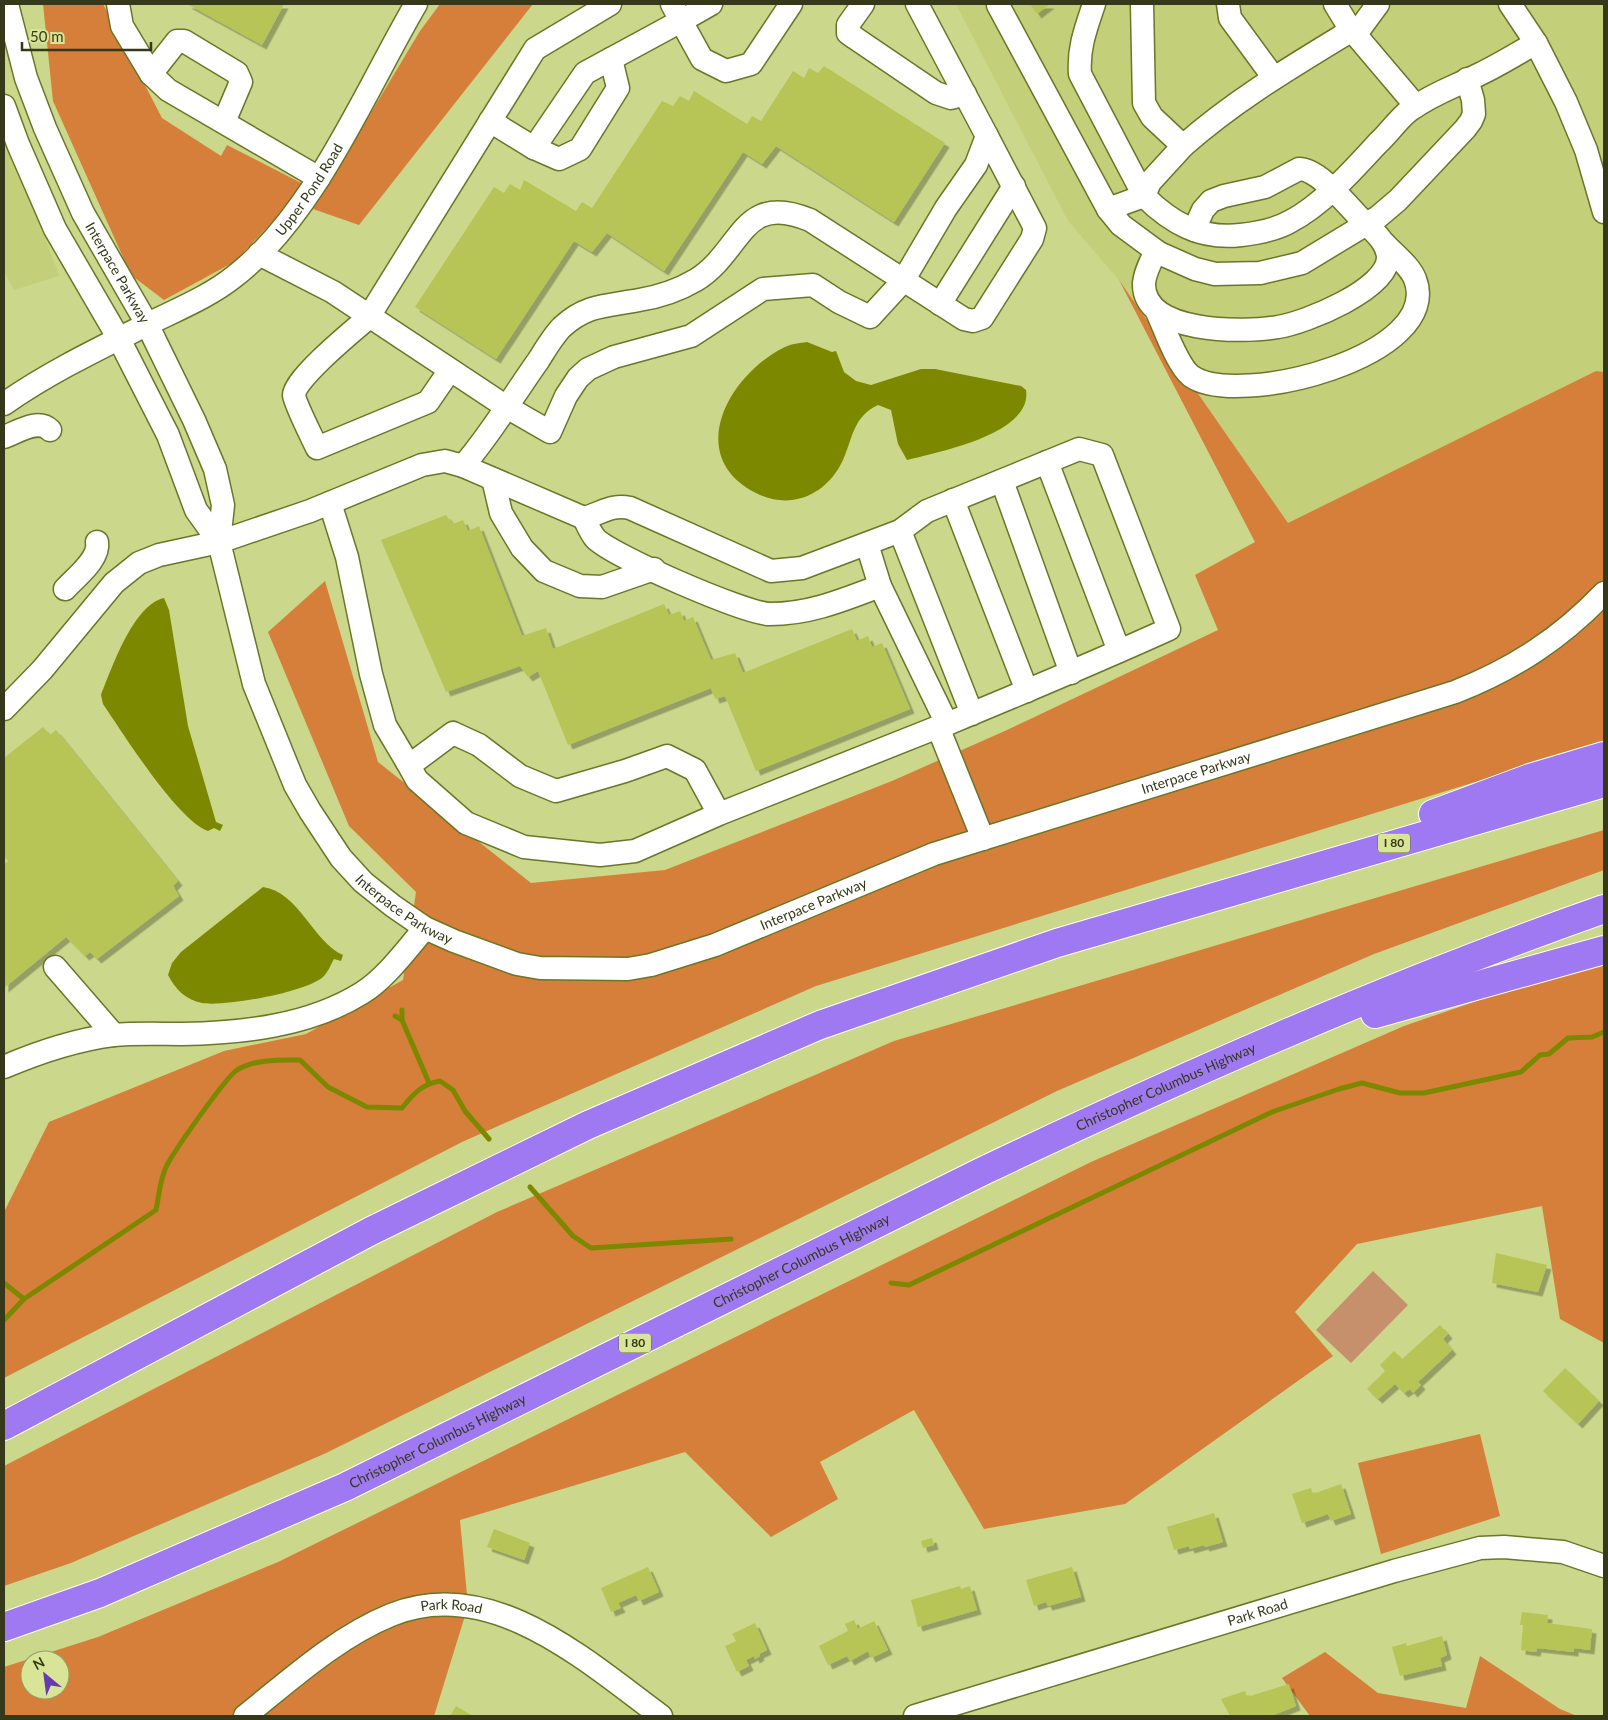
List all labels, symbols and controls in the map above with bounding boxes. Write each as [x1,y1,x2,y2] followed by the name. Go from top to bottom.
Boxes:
[22,20,151,52] scale bar
[30,27,64,45] text: 50 m
[271,140,346,239] street label: Upper Pond Road
[82,219,154,327] street label: Interpace Parkway
[1139,747,1254,797] street label: Interpace Parkway
[1378,834,1410,852] road number: I 80
[352,870,456,948] street label: Interpace Parkway
[757,874,870,933] street label: Interpace Parkway
[1073,1038,1259,1134] street label: Christopher Columbus Highway
[710,1209,893,1311] street label: Christopher Columbus Highway
[619,1334,651,1352] road number: I 80
[346,1389,529,1492] street label: Christopher Columbus Highway
[419,1595,484,1617] street label: Park Road
[1225,1595,1290,1629] street label: Park Road
[20,1650,70,1700] north arrow
[30,1653,47,1673] text: N

